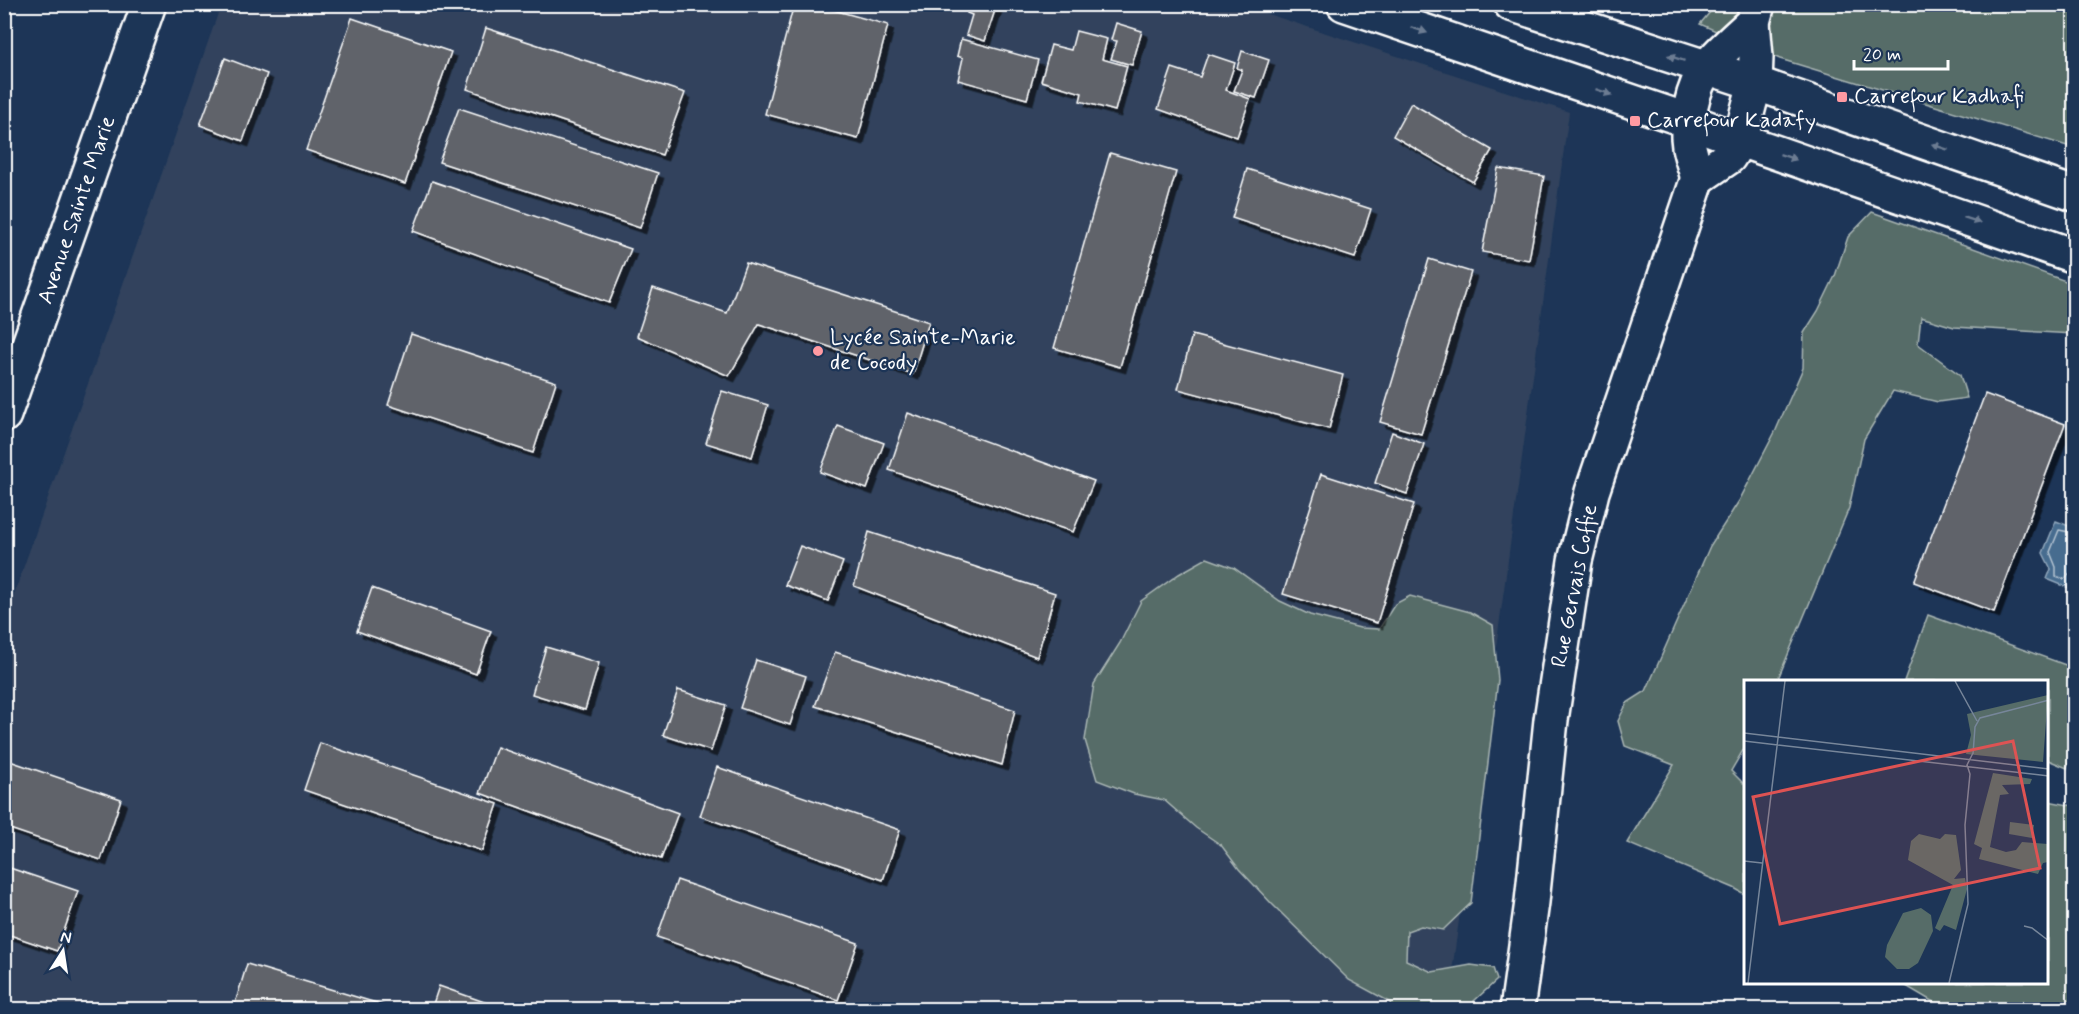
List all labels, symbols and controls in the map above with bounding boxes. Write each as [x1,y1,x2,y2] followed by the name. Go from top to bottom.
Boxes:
[1410,26,1428,35] one-way arrow
[1854,33,1948,71] scale bar
[1863,43,1901,67] text: 20 m
[1667,52,1685,62] one-way arrow
[1854,83,2024,113] place label: Carrefour Kadhafi
[1595,88,1613,98] one-way arrow
[1835,90,1849,104] marker: Carrefour Kadhafi
[1647,107,1816,137] place label: Carrefour Kadafy
[32,112,122,308] street label: Avenue Sainte Marie
[1628,114,1642,128] marker: Carrefour Kadafy
[1931,142,1949,152] one-way arrow
[1779,153,1797,162] one-way arrow
[1963,216,1981,226] one-way arrow
[830,324,1016,377] place label: Lycée Sainte-Marie de Cocody
[811,344,825,358] marker: Lycée Sainte-Marie de Cocody
[1545,502,1605,670] street label: Rue Gervais Coffie
[1744,680,2049,984] inset map
[33,921,93,981] north arrow
[58,926,73,949] text: N

